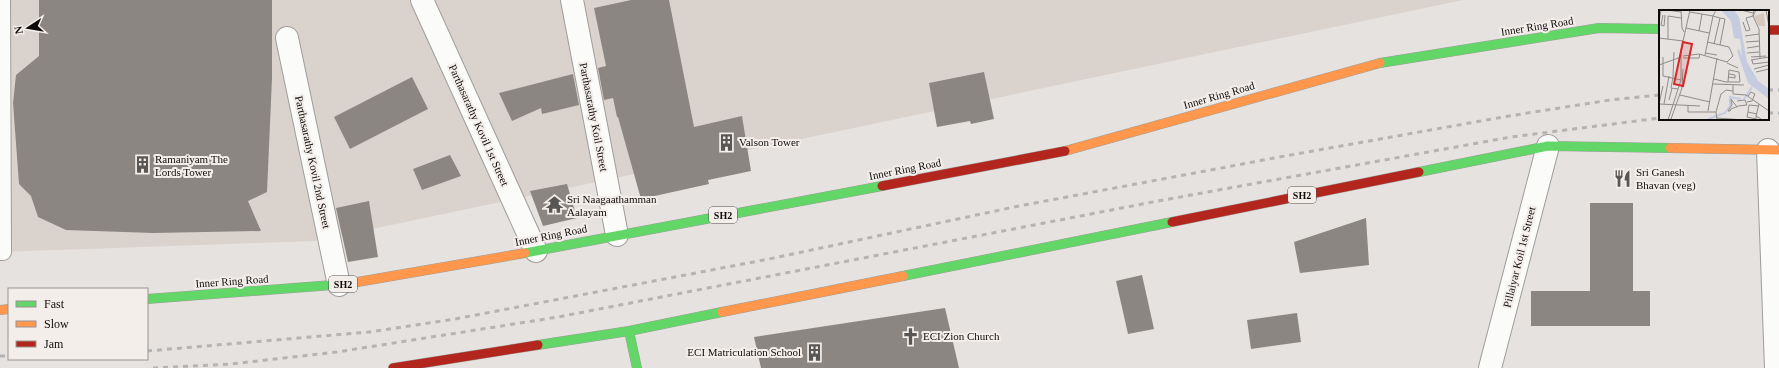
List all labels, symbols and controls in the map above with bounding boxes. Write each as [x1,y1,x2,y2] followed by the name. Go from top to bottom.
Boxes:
[8,8,48,48] north arrow
[1659,10,1769,120] inset map
[1500,14,1575,38] street label: Inner Ring Road
[12,25,25,35] text: N
[447,62,511,188] street label: Parthasarathy Kovil 1st Street
[578,62,610,172] street label: Parthasarathy Koil Street
[1182,79,1256,111] street label: Inner Ring Road
[293,95,333,229] street label: Parthasarathy Kovil 2nd Street
[716,132,736,152] building icon: Valson Tower
[739,136,800,148] place label: Valson Tower
[155,153,228,178] place label: Ramaniyam The Lords Tower
[132,155,152,175] building icon: Ramaniyam The Lords Tower
[868,156,943,182] street label: Inner Ring Road
[1636,166,1696,192] place label: Sri Ganesh Bhavan (veg)
[1613,168,1633,188] restaurant icon: Sri Ganesh Bhavan (veg)
[1288,187,1316,203] road number: SH2
[567,193,657,218] place label: Sri Naagaathamman Aalayam
[544,195,564,215] temple icon: Sri Naagaathamman Aalayam
[1501,205,1537,309] street label: Pillaiyar Koil 1st Street
[709,207,737,223] road number: SH2
[514,222,589,248] street label: Inner Ring Road
[195,272,269,290] street label: Inner Ring Road
[329,276,357,292] road number: SH2
[8,288,148,360] legend
[44,297,65,311] text: Fast
[44,317,69,331] text: Slow
[900,326,920,346] church icon: ECI Zion Church
[923,330,1000,342] place label: ECI Zion Church
[44,337,64,351] text: Jam
[804,342,824,362] building icon: ECI Matriculation School
[687,346,801,358] place label: ECI Matriculation School

